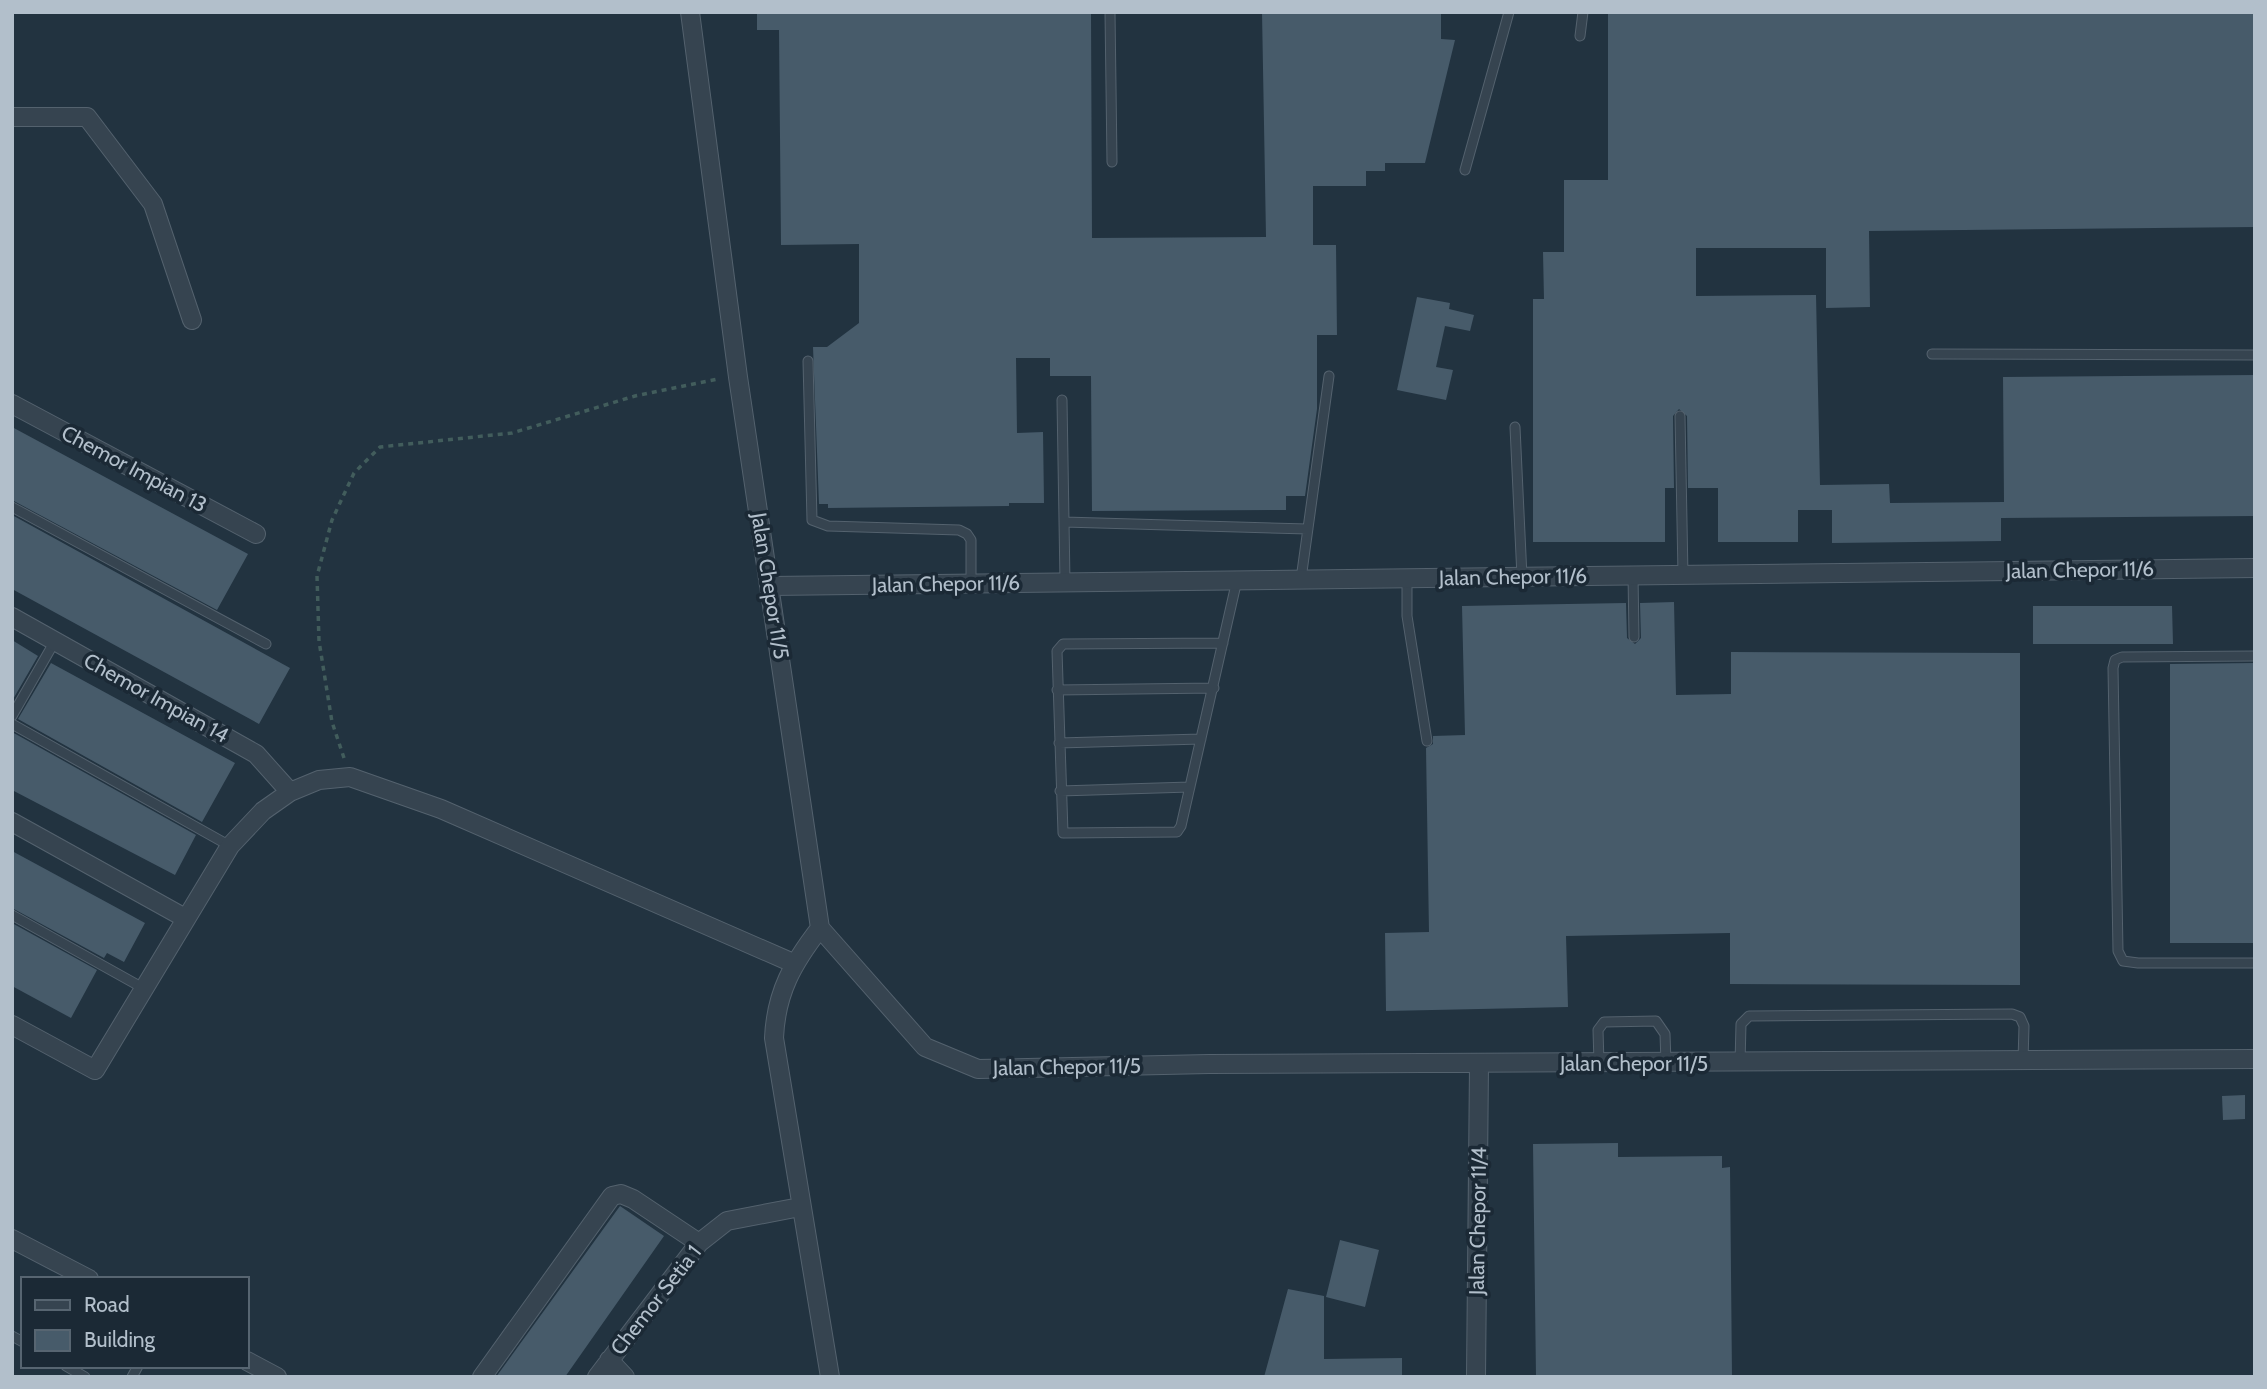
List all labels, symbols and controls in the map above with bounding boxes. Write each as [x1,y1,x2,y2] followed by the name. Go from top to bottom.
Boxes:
[57,420,211,517] street label: Chemor Impian 13
[746,510,794,661] street label: Jalan Chepor 11/5
[2005,556,2154,583] street label: Jalan Chepor 11/6
[1438,563,1587,590] street label: Jalan Chepor 11/6
[871,570,1020,597] street label: Jalan Chepor 11/6
[79,647,233,748] street label: Chemor Impian 14
[1559,1051,1708,1076] street label: Jalan Chepor 11/5
[992,1053,1141,1080] street label: Jalan Chepor 11/5
[1464,1147,1491,1296] street label: Jalan Chepor 11/4
[605,1240,706,1360] street label: Chemor Setia 1
[21,1277,248,1368] legend
[84,1292,130,1317] text: Road
[84,1327,156,1352] text: Building

